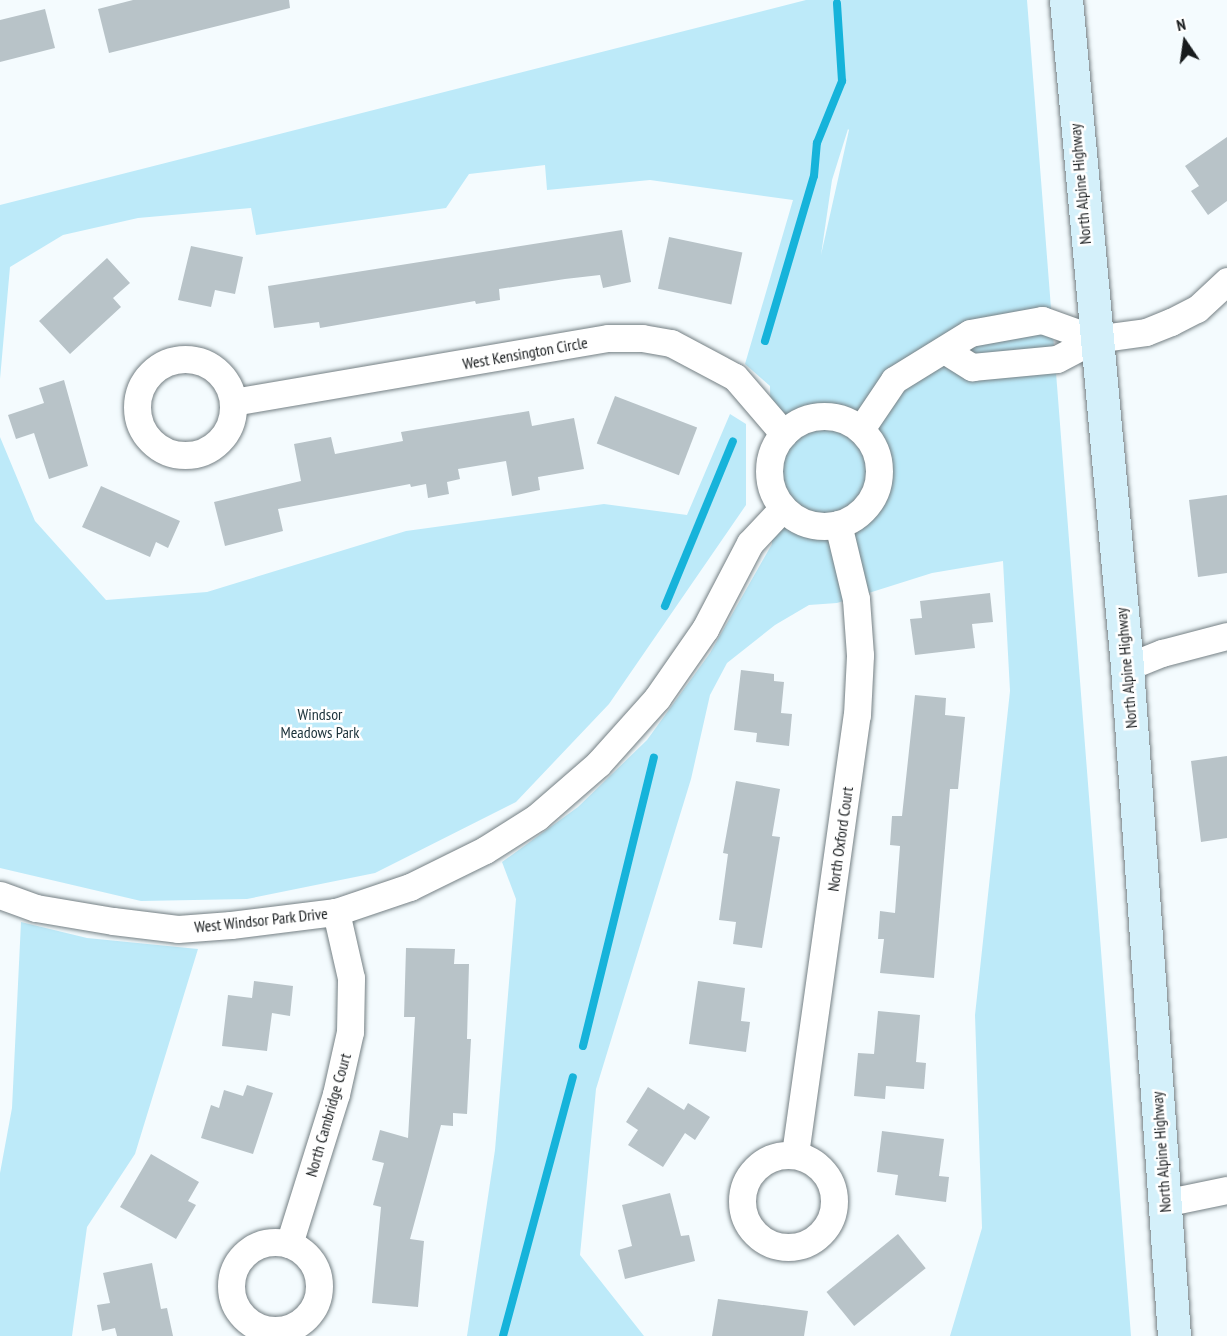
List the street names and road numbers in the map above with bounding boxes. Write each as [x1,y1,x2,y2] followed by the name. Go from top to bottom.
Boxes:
[1065,123,1095,245] street label: North Alpine Highway
[461,333,589,373] street label: West Kensington Circle
[1111,607,1141,729] street label: North Alpine Highway
[823,785,857,893] street label: North Oxford Court
[193,903,329,937] street label: West Windsor Park Drive
[301,1051,355,1179] street label: North Cambridge Court
[1147,1091,1175,1213] street label: North Alpine Highway

